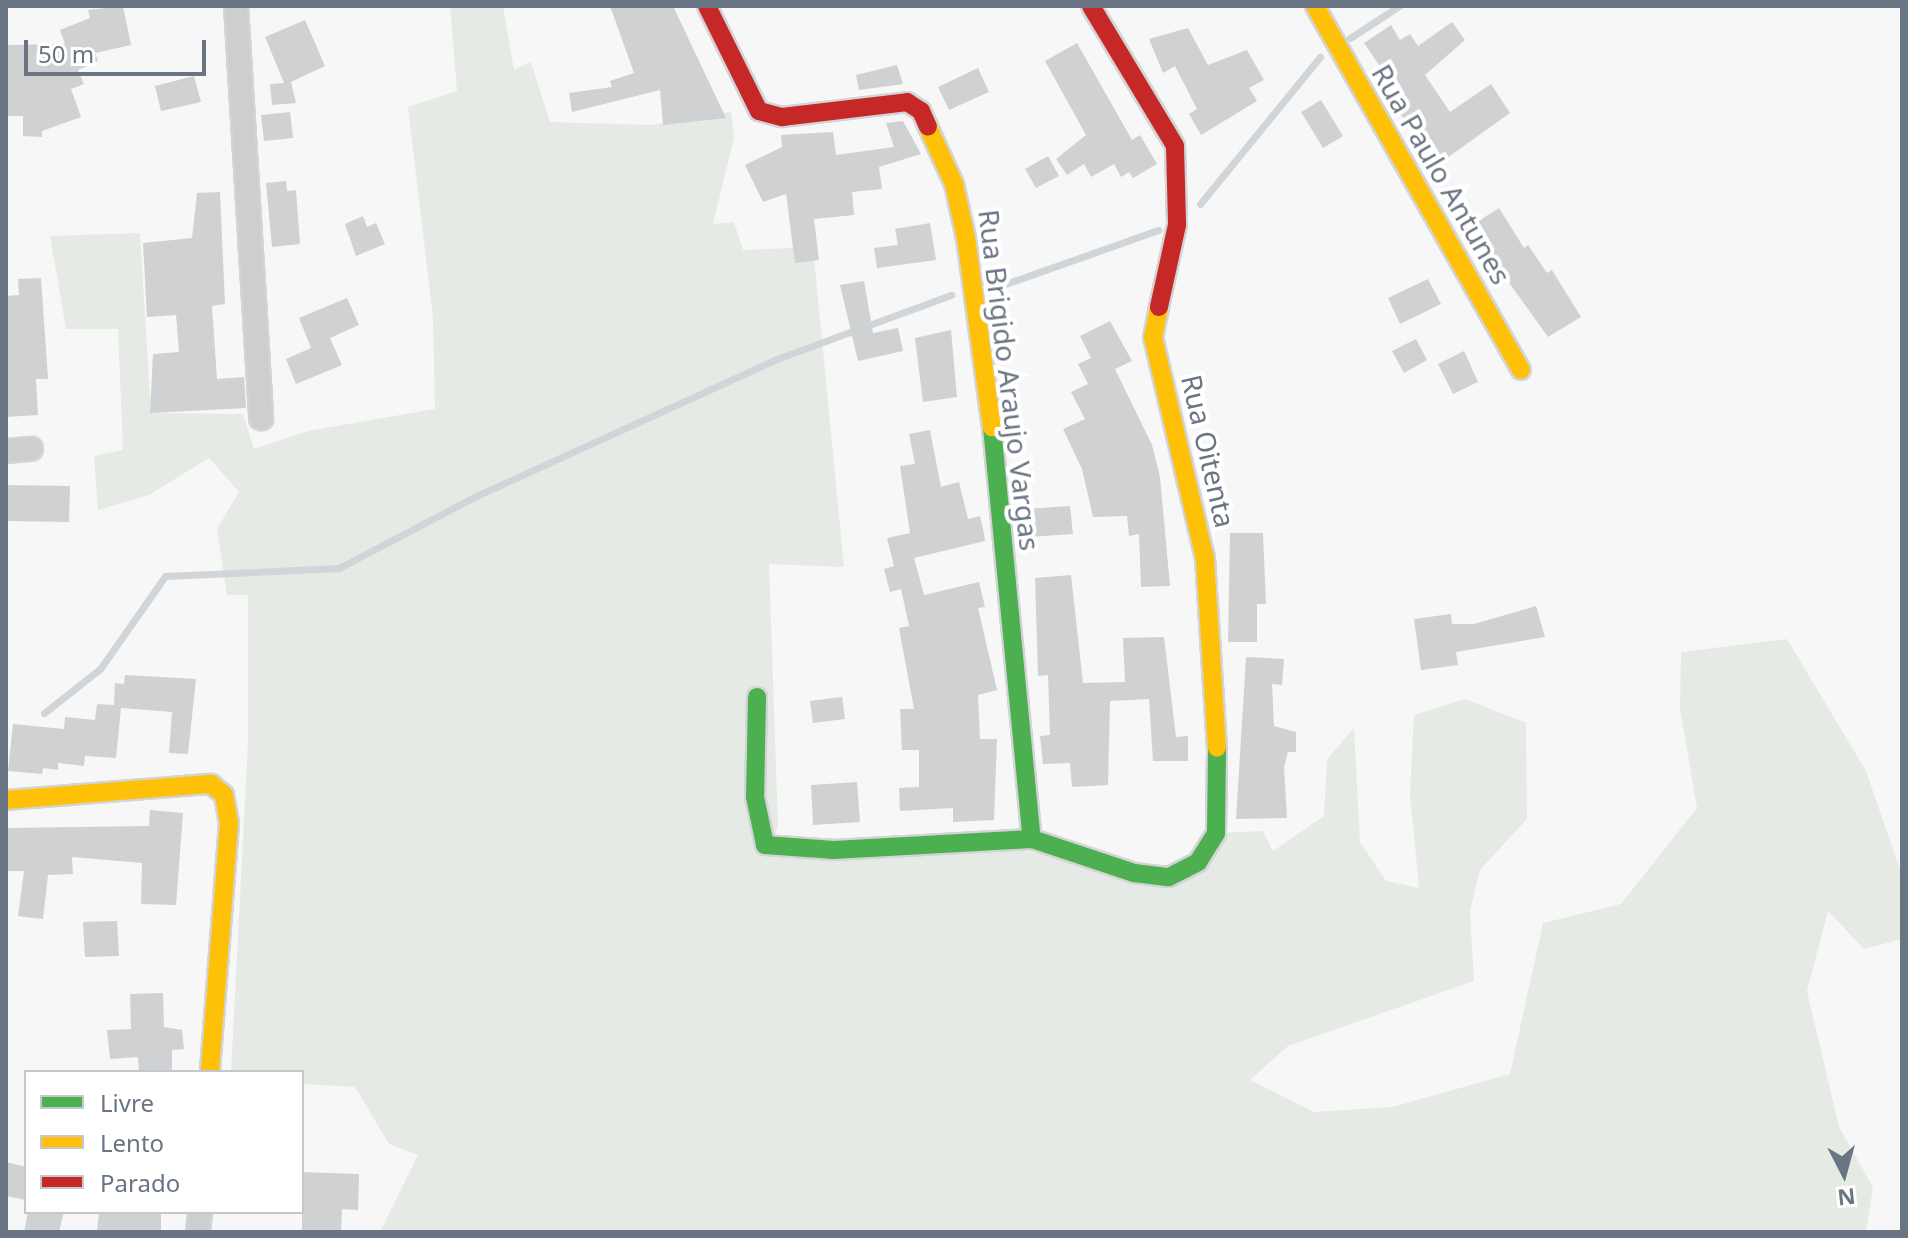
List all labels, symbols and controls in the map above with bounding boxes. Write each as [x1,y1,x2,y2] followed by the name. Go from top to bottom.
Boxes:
[28,24,210,74] scale bar
[38,37,94,70] text: 50 m
[1365,58,1519,290] street label: Rua Paulo Antunes
[972,207,1048,553] street label: Rua Brigido Araujo Vargas
[1175,371,1243,531] street label: Rua Oitenta
[24,1070,304,1214] legend
[100,1086,154,1119] text: Livre
[100,1126,164,1159] text: Lento
[1804,1134,1884,1214] north arrow
[100,1166,180,1199] text: Parado
[1836,1182,1857,1214] text: N

